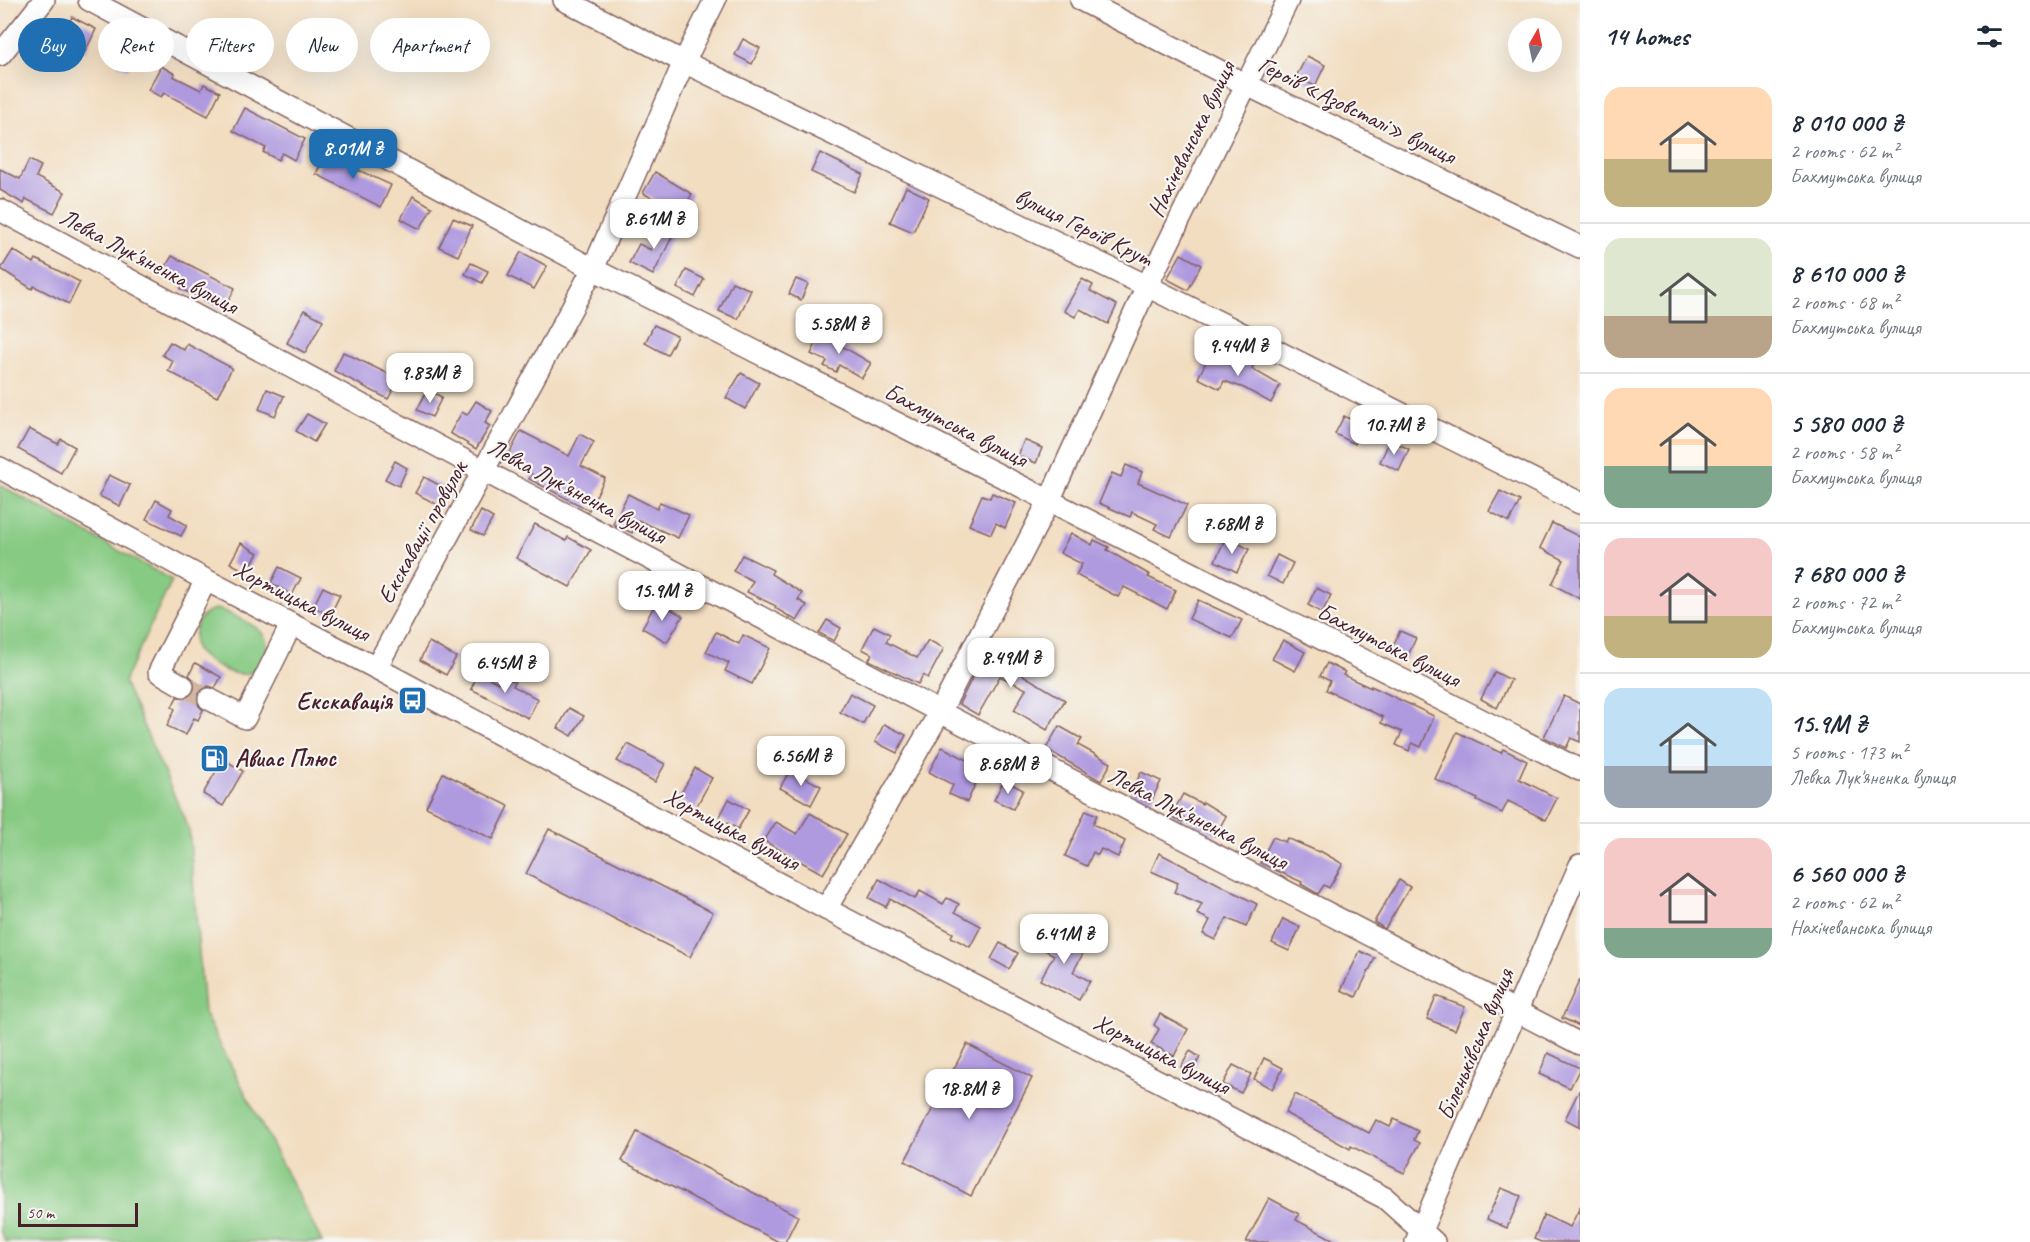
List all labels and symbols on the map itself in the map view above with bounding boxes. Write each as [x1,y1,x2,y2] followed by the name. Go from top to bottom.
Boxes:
[1508,18,1562,72] north arrow
[1253,49,1462,173] street label: Героїв «Азовсталі» вулиця
[1140,55,1242,222] street label: Нахічеванська вулиця
[298,129,408,180] pin: 8.01M ₴
[1010,181,1158,274] street label: вулиця Героїв Крут
[599,199,709,250] pin: 8.61M ₴
[55,201,245,321] street label: Левка Лук'яненка вулиця
[784,304,894,355] pin: 5.58M ₴
[1183,326,1293,377] pin: 9.44M ₴
[375,353,485,404] pin: 9.83M ₴
[879,376,1034,475] street label: Бахмутська вулиця
[1339,405,1449,456] pin: 10.7M ₴
[483,431,673,551] street label: Левка Лук'яненка вулиця
[370,454,475,609] street label: Екскавації провулок
[1177,504,1287,555] pin: 7.68M ₴
[229,554,377,649] street label: Хортицька вулиця
[607,571,717,622] pin: 15.9M ₴
[1312,596,1467,695] street label: Бахмутська вулиця
[956,638,1066,689] pin: 8.49M ₴
[450,643,560,694] pin: 6.45M ₴
[397,685,429,717] bus stop icon: Екскавація
[296,686,393,716] place label: Екскавація
[746,736,856,787] pin: 6.56M ₴
[198,742,230,774] fuel station icon: Авиас Плюс
[235,743,337,773] place label: Авиас Плюс
[953,744,1063,795] pin: 8.68M ₴
[1103,760,1294,877] street label: Левка Лук'яненка вулиця
[659,781,806,878] street label: Хортицька вулиця
[1009,914,1119,965] pin: 6.41M ₴
[1430,963,1521,1124] street label: Біленьківська вулиця
[1089,1007,1237,1102] street label: Хортицька вулиця
[914,1069,1024,1120] pin: 18.8M ₴
[18,1200,138,1228] scale bar

